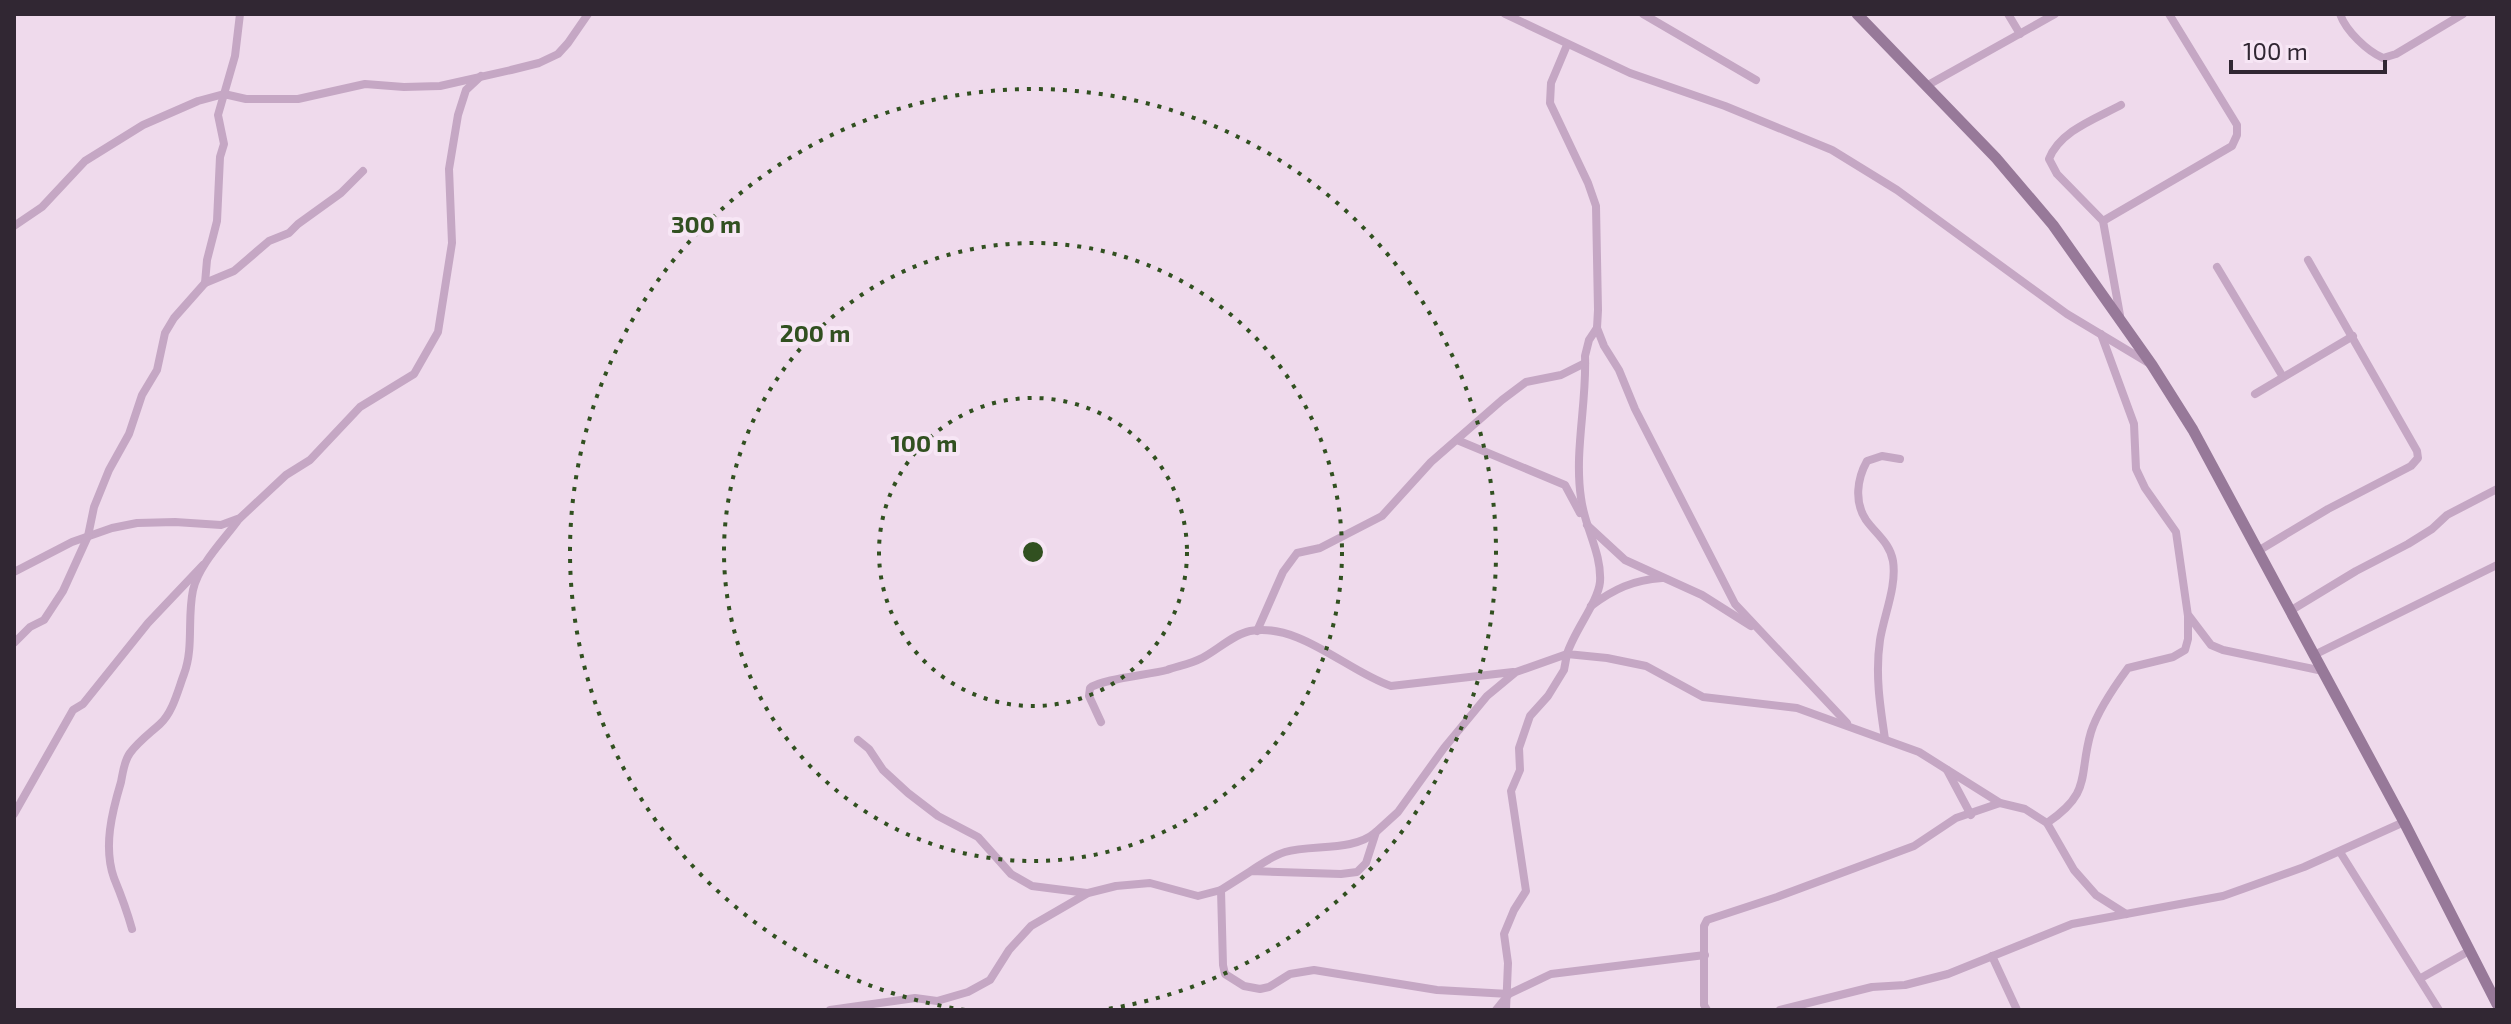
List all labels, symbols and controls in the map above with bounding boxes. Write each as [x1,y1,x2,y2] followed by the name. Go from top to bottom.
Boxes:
[2231,24,2385,74] scale bar
[2243,36,2308,65] text: 100 m
[671,209,741,238] text: 300 m
[780,318,850,347] text: 200 m
[891,428,957,457] text: 100 m
[1019,538,1047,566] centre of rings

